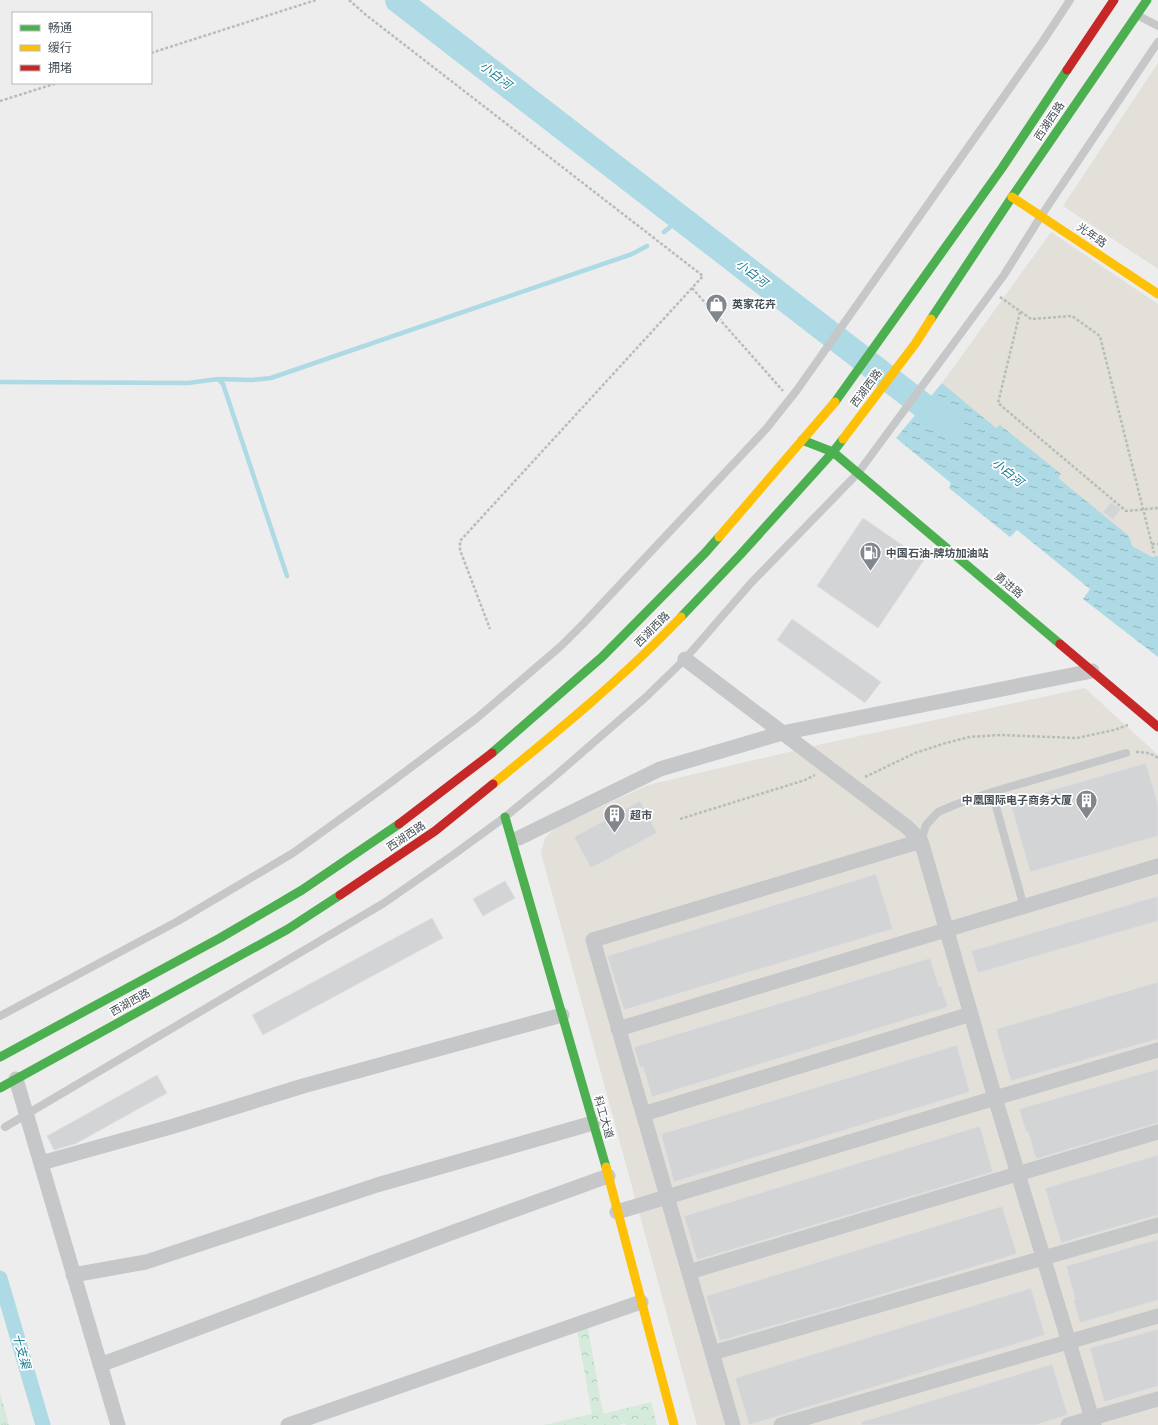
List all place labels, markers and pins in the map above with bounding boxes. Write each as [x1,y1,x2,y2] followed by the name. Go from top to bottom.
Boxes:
[703,291,729,324] shop icon: 英家花卉
[732,298,776,310] place label: 英家花卉
[857,540,883,573] fuel station icon: 中国石油-牌坊加油站
[886,547,989,559] place label: 中国石油-牌坊加油站
[1074,787,1100,820] building icon: 中凰国际电子商务大厦
[962,794,1072,806] place label: 中凰国际电子商务大厦
[602,802,628,835] building icon: 超市
[630,809,652,821] place label: 超市

